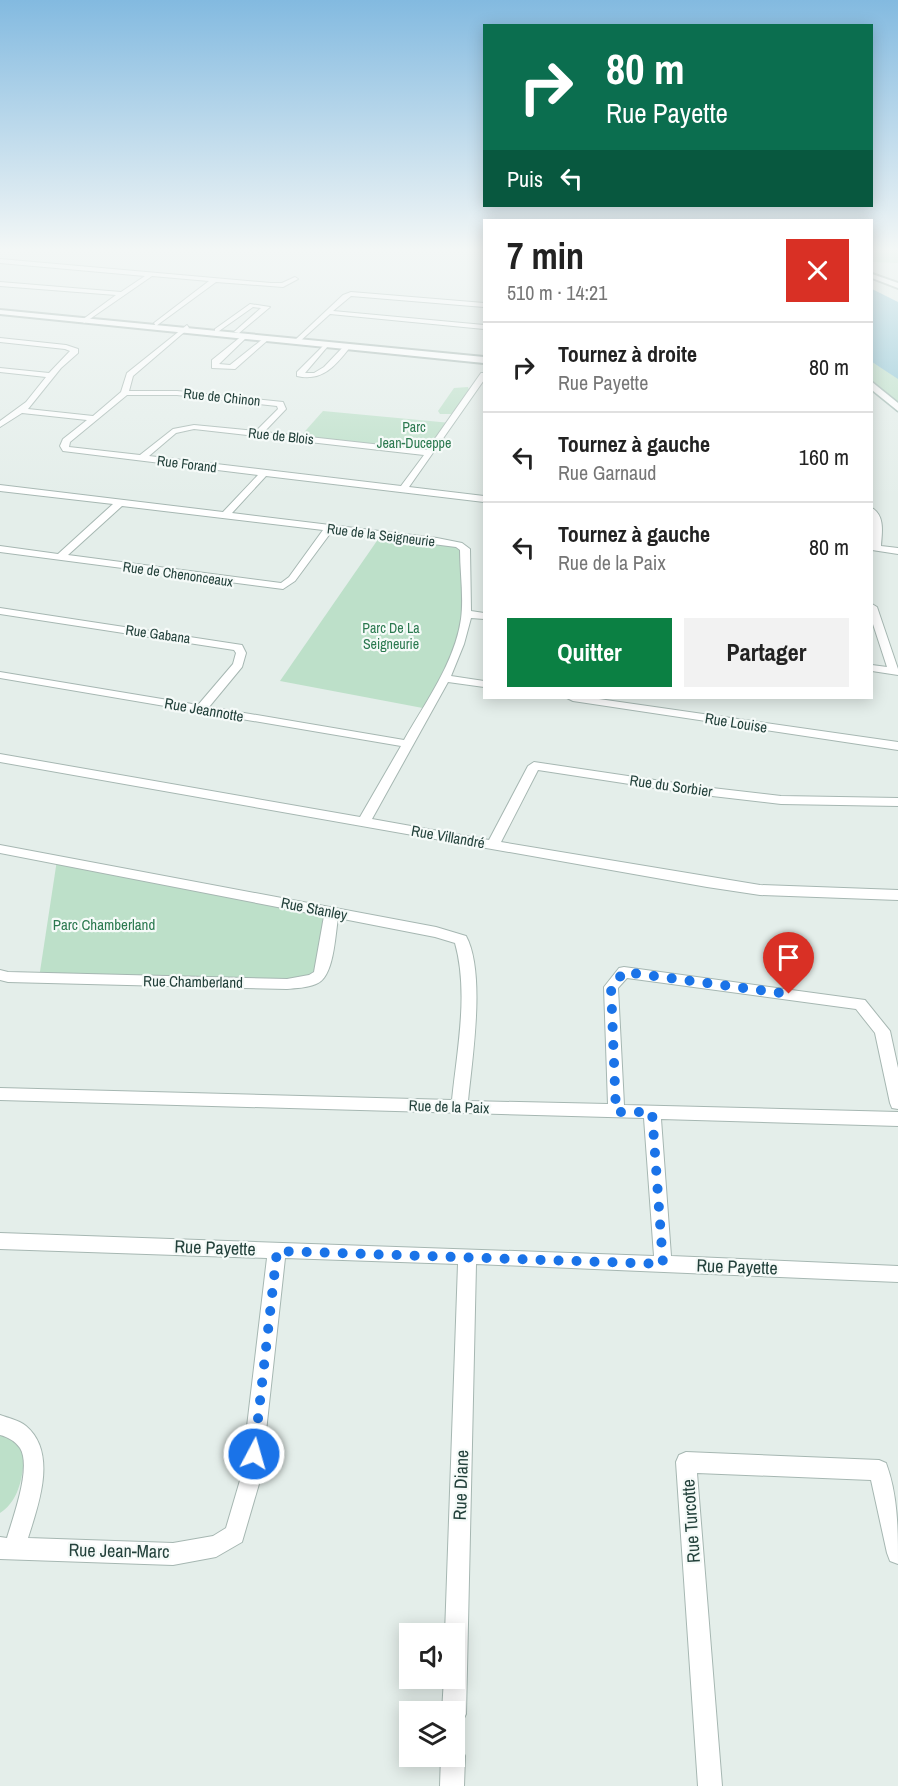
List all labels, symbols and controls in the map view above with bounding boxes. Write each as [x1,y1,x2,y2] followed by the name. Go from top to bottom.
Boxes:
[606,41,685,97] text: 80 m
[507,48,585,126] icon: right
[606,95,728,131] text: Rue Payette
[555,162,588,195] icon: left
[507,164,543,194] text: Puis
[507,232,584,280] text: 7 min
[786,239,849,302] button: close
[507,279,607,306] text: 510 m · 14:21
[558,339,697,369] text: Tournez à droite
[507,351,540,384] icon: right
[809,352,849,382] text: 80 m
[558,369,648,396] text: Rue Payette
[183,384,261,410] street label: Rue de Chinon
[377,418,451,452] park label: Parc Jean-Duceppe
[247,424,315,448] street label: Rue de Blois
[558,429,710,459] text: Tournez à gauche
[507,441,540,474] icon: left
[799,442,849,472] text: 160 m
[156,451,218,477] street label: Rue Forand
[558,459,656,486] text: Rue Garnaud
[326,519,436,551] street label: Rue de la Seigneurie
[558,519,710,549] text: Tournez à gauche
[507,531,540,564] icon: left
[809,532,849,562] text: 80 m
[558,549,666,576] text: Rue de la Paix
[122,557,234,591] street label: Rue de Chenonceaux
[507,618,672,687] button: Quitter
[684,618,849,687] button: Partager
[362,619,420,653] park label: Parc De La Seigneurie
[125,621,192,648] street label: Rue Gabana
[163,692,245,727] street label: Rue Jeannotte
[703,707,769,738] street label: Rue Louise
[628,769,714,802] street label: Rue du Sorbier
[410,820,487,853] street label: Rue Villandré
[279,892,350,925] street label: Rue Stanley
[53,914,155,935] park label: Parc Chamberland
[763,932,814,994] pin
[772,941,805,974] icon: arrive
[143,970,243,993] street label: Rue Chamberland
[408,1095,491,1118] street label: Rue de la Paix
[174,1234,256,1261] street label: Rue Payette
[696,1253,778,1280] street label: Rue Payette
[222,1422,286,1486] position arrow
[447,1449,474,1521] street label: Rue Diane
[675,1478,706,1564] street label: Rue Turcotte
[68,1537,170,1564] street label: Rue Jean-Marc
[399,1623,465,1767] map controls
[399,1623,465,1689] button: sound
[399,1701,465,1767] button: layers

